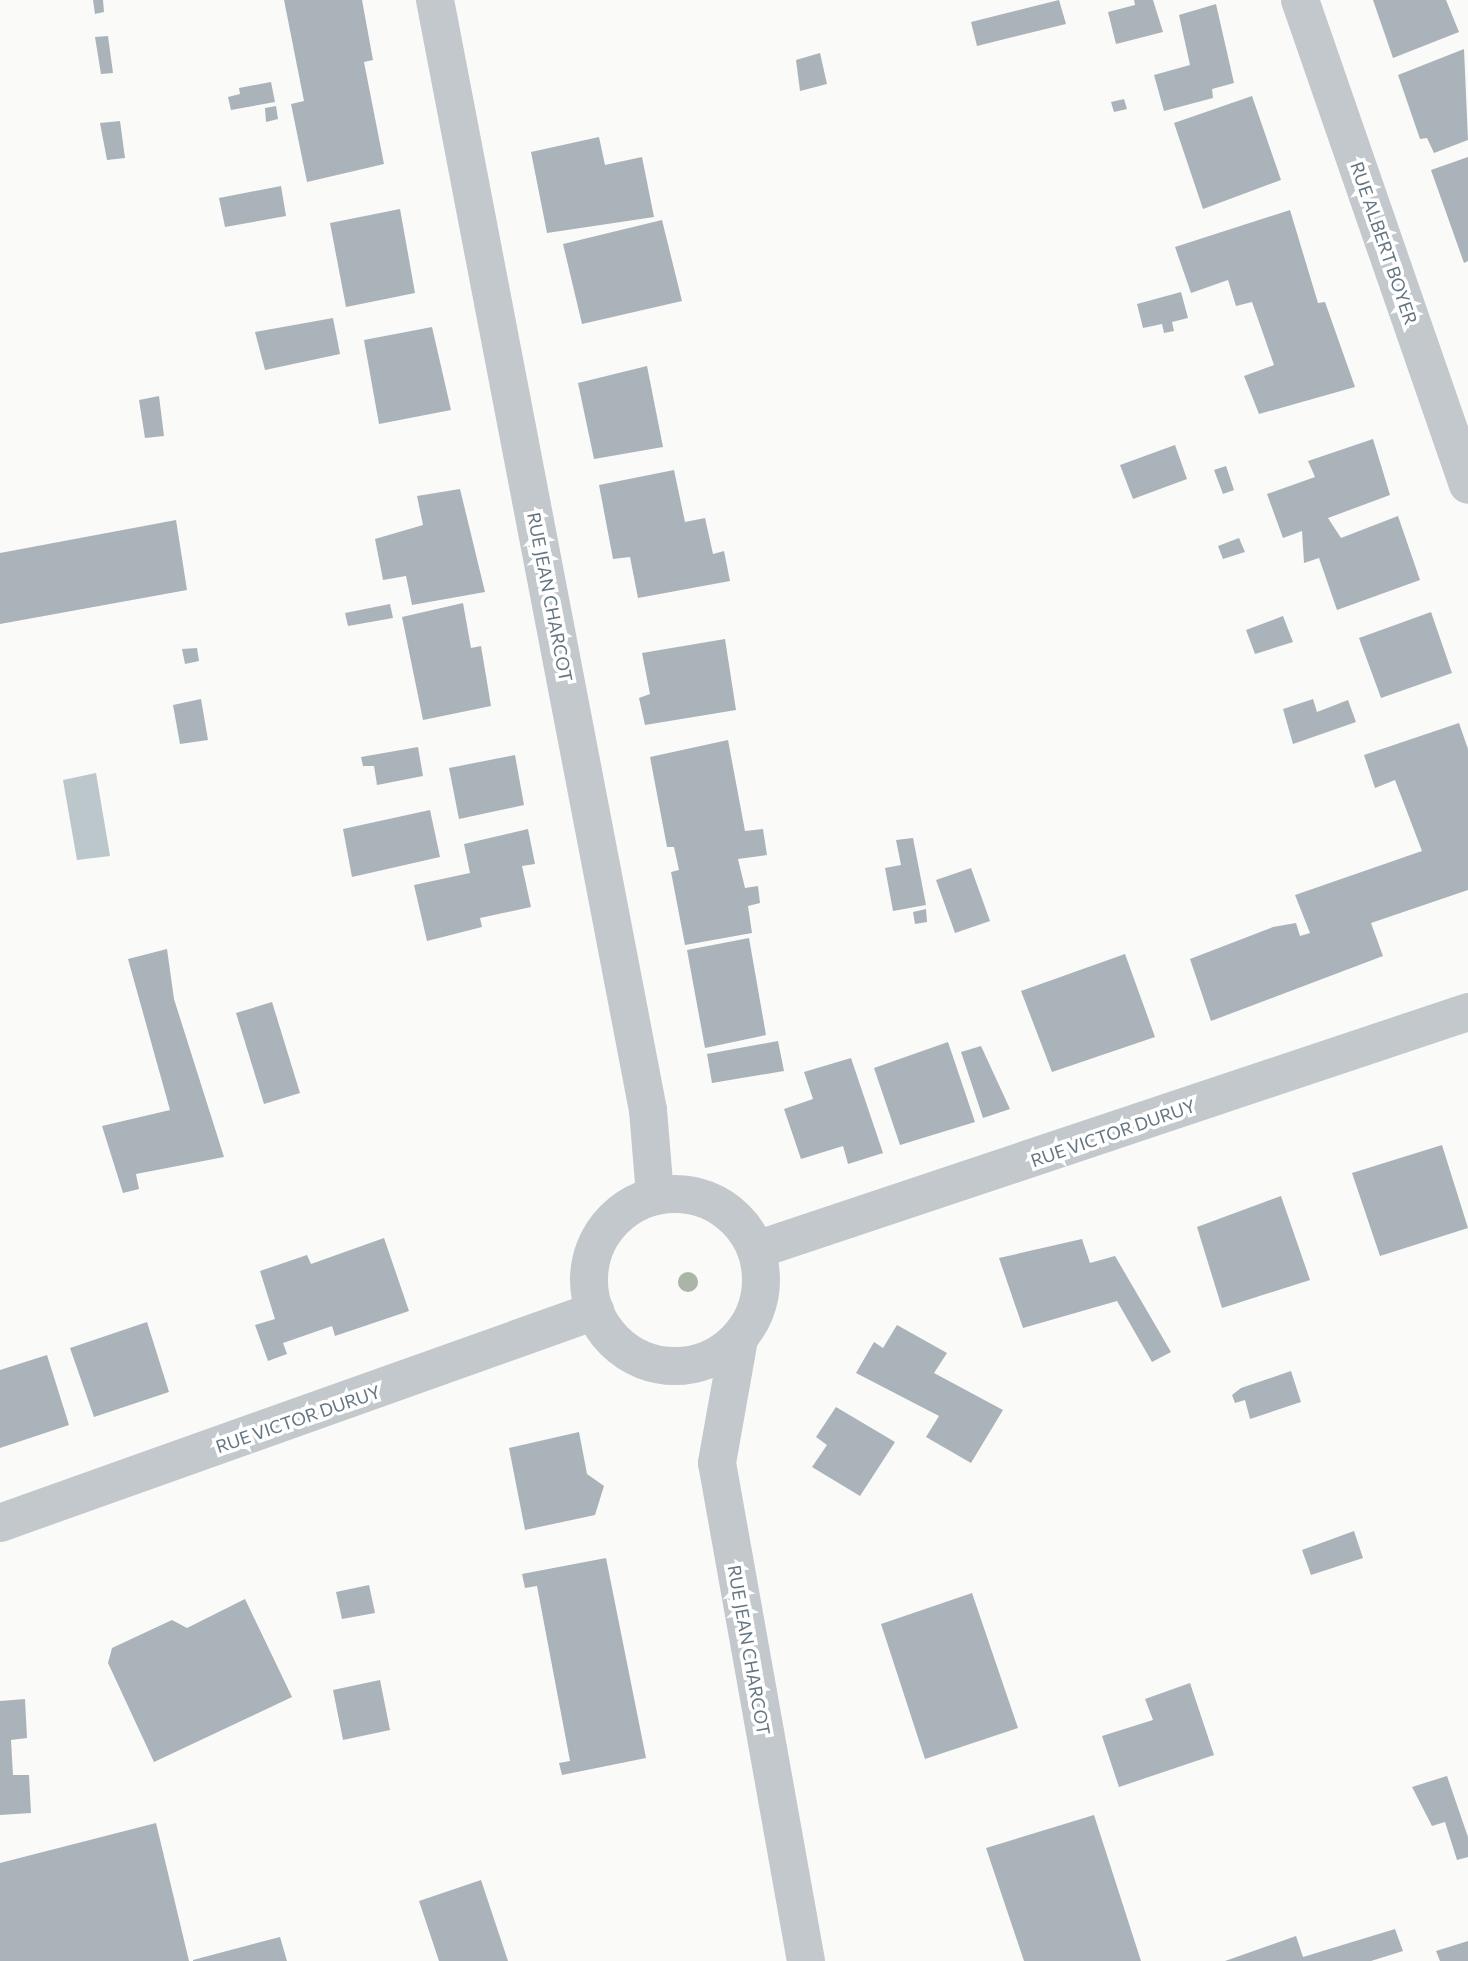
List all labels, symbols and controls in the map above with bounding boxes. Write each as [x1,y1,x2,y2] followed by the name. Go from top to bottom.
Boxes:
[1346,159,1422,327] street label: RUE ALBERT BOYER
[523,510,577,684] street label: RUE JEAN CHARCOT
[1028,1095,1198,1171] street label: RUE VICTOR DURUY
[213,1381,383,1457] street label: RUE VICTOR DURUY
[723,1563,775,1737] street label: RUE JEAN CHARCOT

